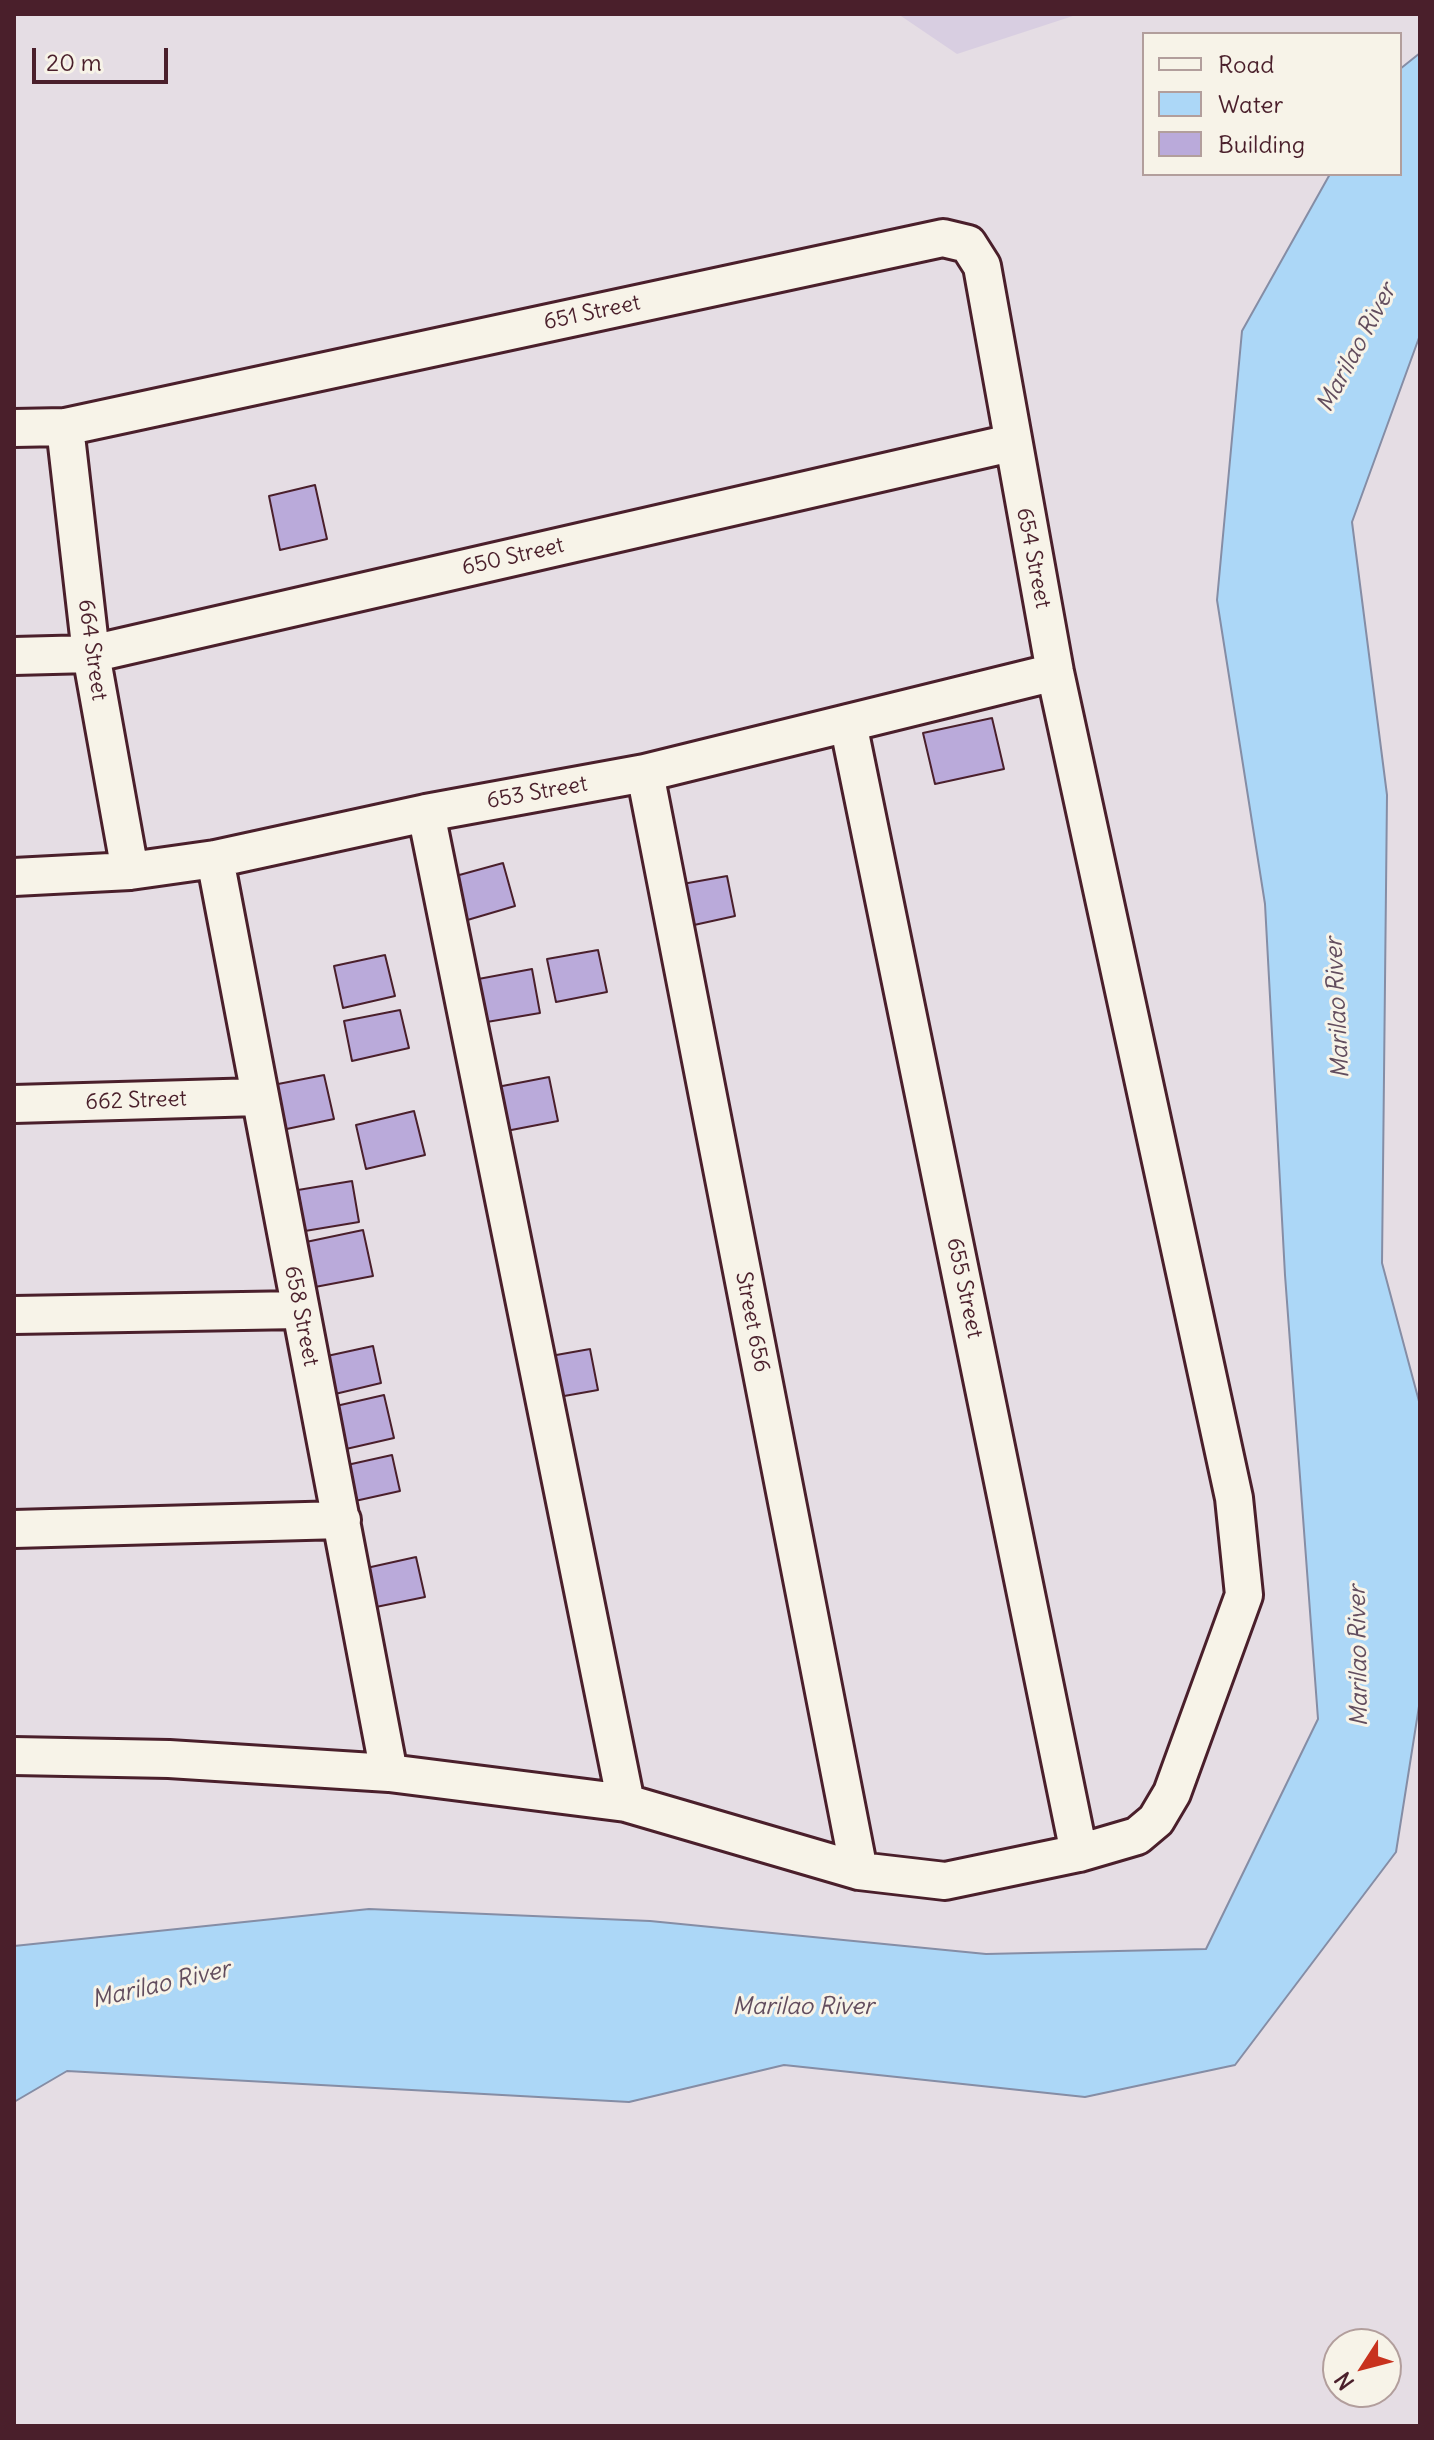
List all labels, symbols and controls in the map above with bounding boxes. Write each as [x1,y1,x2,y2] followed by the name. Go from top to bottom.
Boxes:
[36,32,172,82] scale bar
[1142,32,1402,176] legend
[46,47,102,77] text: 20 m
[1218,49,1274,79] text: Road
[1218,89,1283,119] text: Water
[1218,129,1305,159] text: Building
[1311,279,1403,417] water label: Marilao River
[541,290,643,336] street label: 651 Street
[1010,505,1056,611] street label: 654 Street
[459,532,567,582] street label: 650 Street
[72,598,112,702] street label: 664 Street
[485,771,589,815] street label: 653 Street
[1320,937,1356,1079] water label: Marilao River
[85,1086,187,1116] street label: 662 Street
[940,1235,988,1341] street label: 655 Street
[278,1263,324,1369] street label: 658 Street
[729,1269,775,1375] street label: Street 656
[1343,1585,1375,1727] water label: Marilao River
[89,1955,233,2015] water label: Marilao River
[732,1993,874,2021] water label: Marilao River
[1322,2328,1402,2408] north arrow
[1328,2367,1360,2395] text: N

